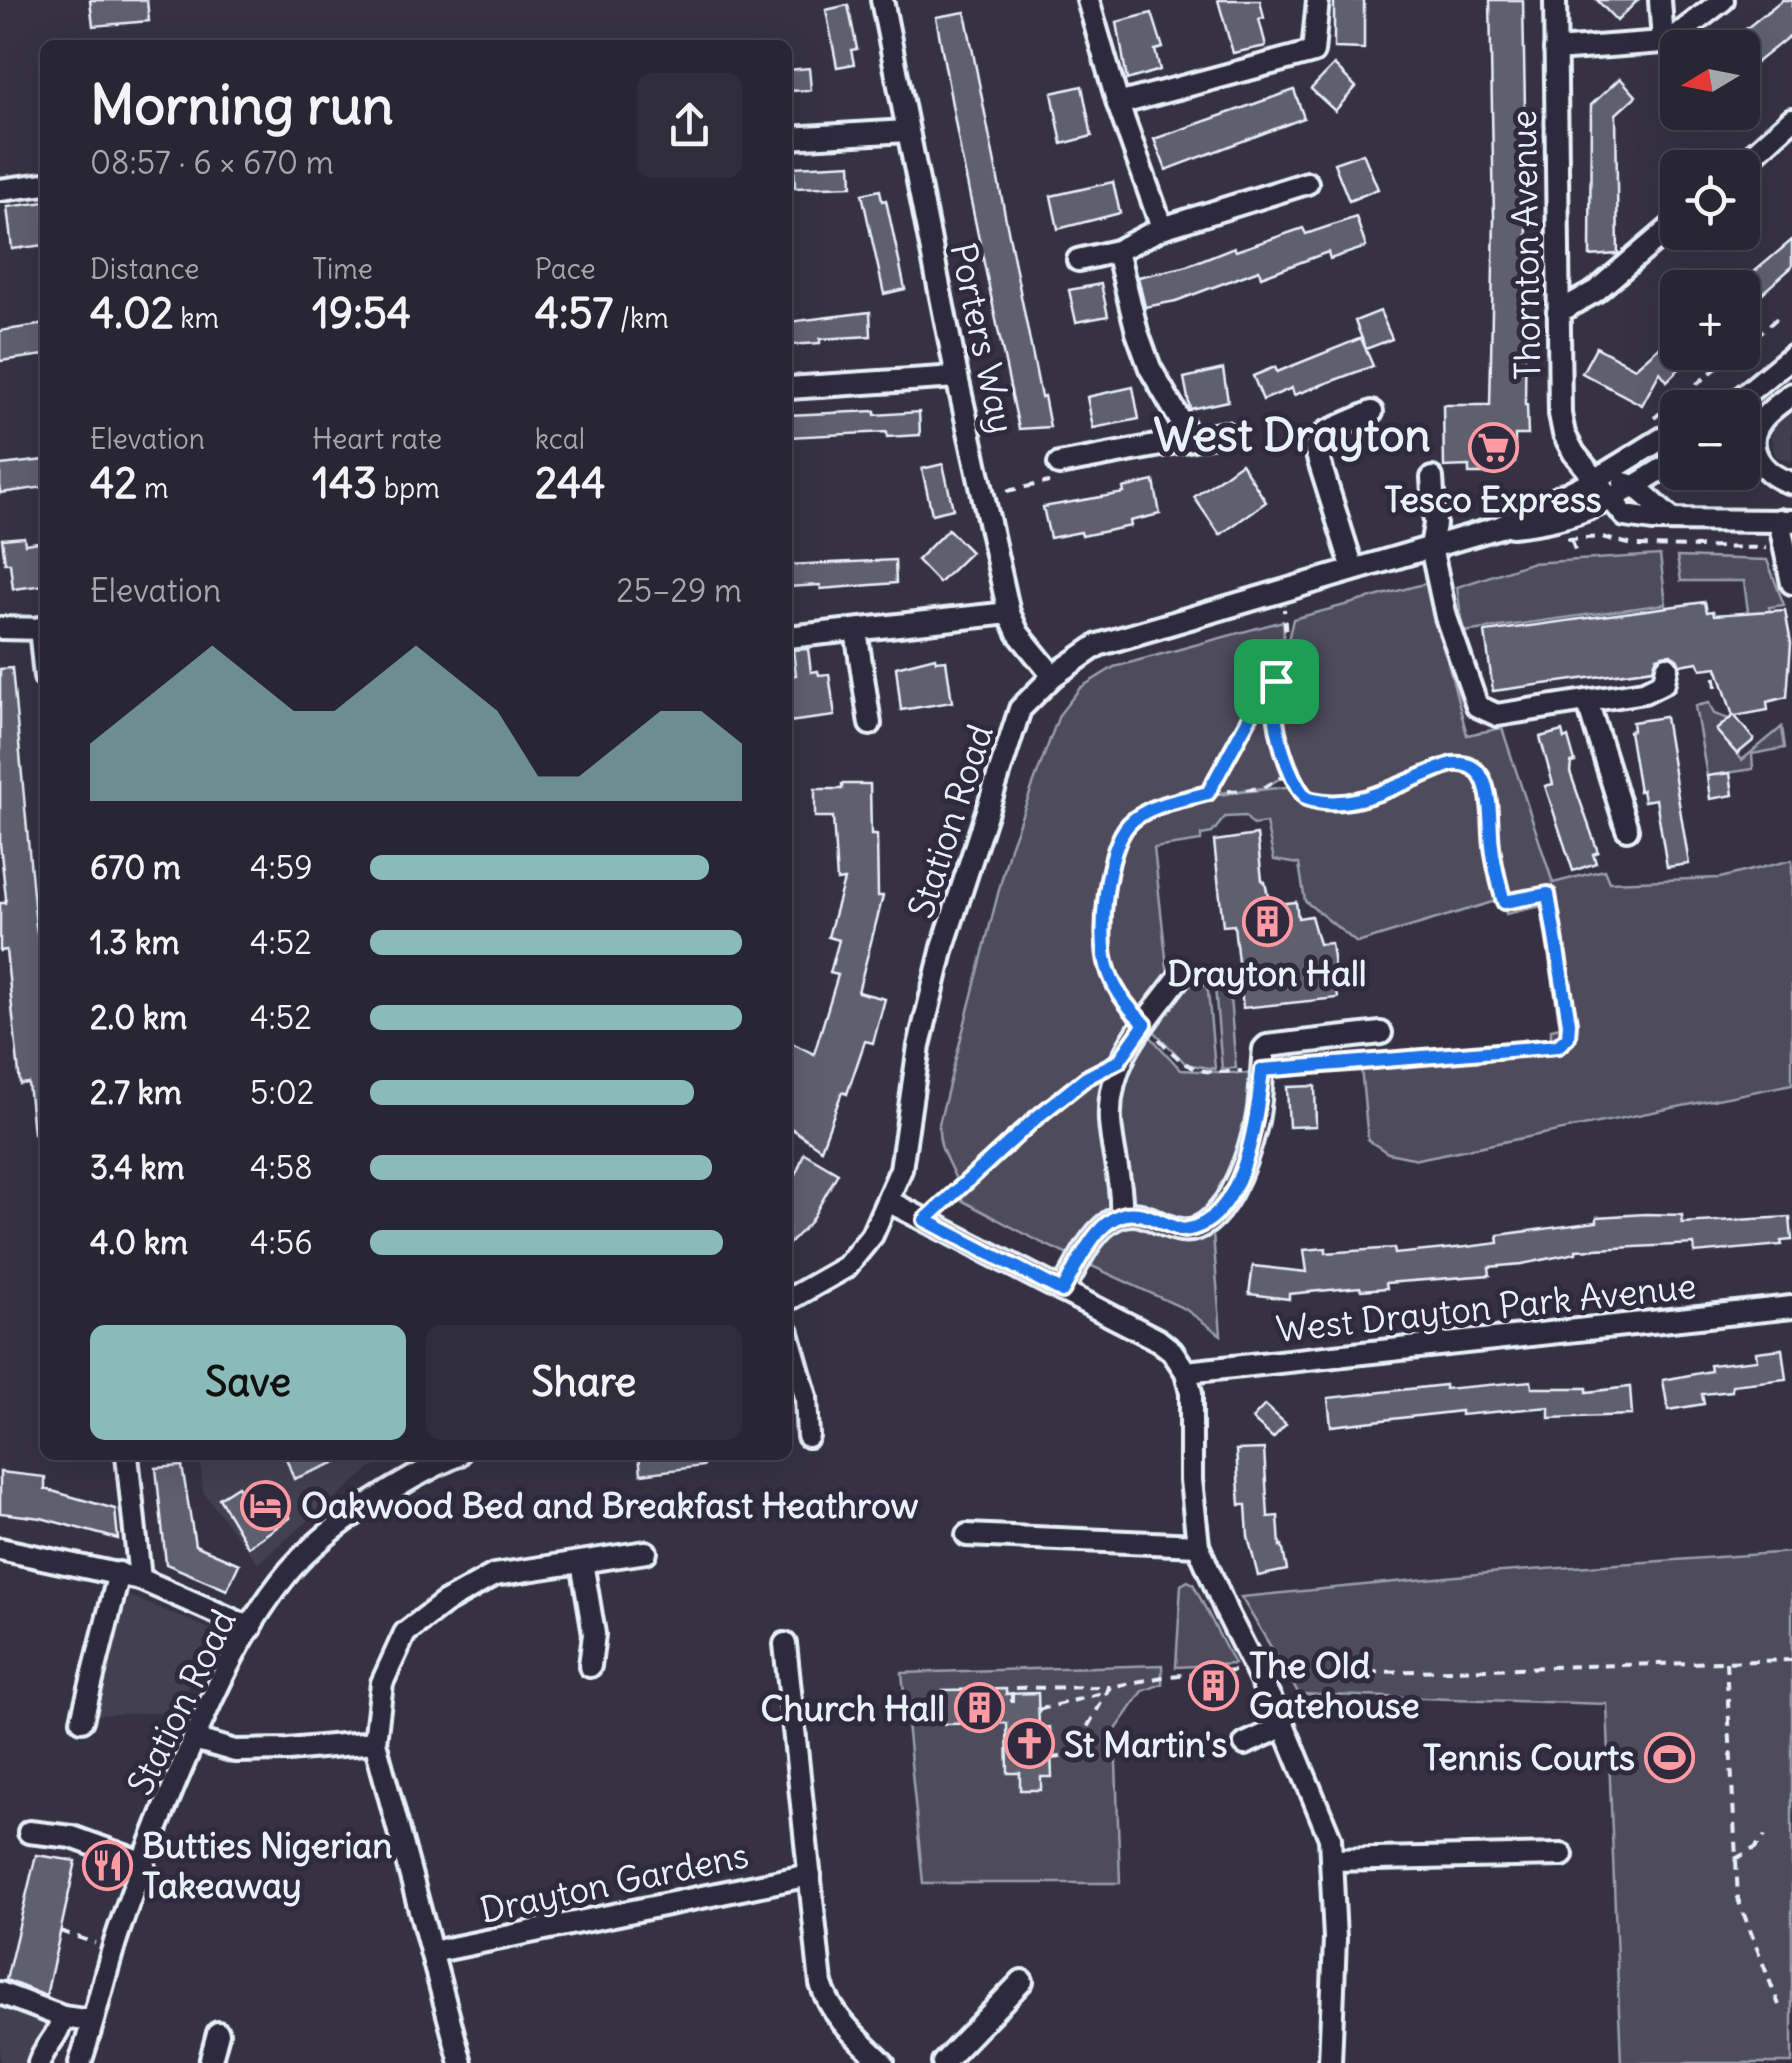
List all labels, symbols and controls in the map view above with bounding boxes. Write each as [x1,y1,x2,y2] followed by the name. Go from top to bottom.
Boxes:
[1660,30,1760,130] north arrow
[1660,30,1760,490] map controls
[90,70,394,139] text: Morning run
[637,73,742,178] button: share
[1501,110,1549,380] street label: Thornton Avenue
[90,142,334,183] text: 08:57 · 6 × 670 m
[1660,150,1760,250] button: locate
[941,239,1025,437] street label: Porters Way
[90,251,199,287] text: Distance
[312,251,373,287] text: Time
[535,251,596,287] text: Pace
[1660,270,1760,370] button: +
[90,287,174,339] text: 4.02
[312,287,411,339] text: 19:54
[535,287,613,339] text: 4:57
[174,300,219,336] text: km
[613,300,669,336] text: /km
[1660,390,1760,490] button: −
[1153,407,1431,463] district label: West Drayton
[90,421,205,457] text: Elevation
[312,421,442,457] text: Heart rate
[535,421,585,457] text: kcal
[1467,421,1519,473] supermarket icon: Tesco Express
[90,457,137,509] text: 42
[312,457,377,509] text: 143
[535,457,606,509] text: 244
[137,470,169,506] text: m
[377,470,440,506] text: bpm
[1384,477,1602,521] place label: Tesco Express
[90,570,221,611] text: Elevation
[616,570,742,611] text: 25–29 m
[1234,639,1319,724] pin
[1249,654,1304,709] icon: arrive
[898,719,1002,923] street label: Station Road
[90,847,181,888] text: 670 m
[250,847,313,888] text: 4:59
[1241,895,1293,947] building icon: Drayton Hall
[90,922,180,963] text: 1.3 km
[250,922,312,963] text: 4:52
[1167,951,1367,995] place label: Drayton Hall
[90,997,187,1038] text: 2.0 km
[250,997,312,1038] text: 4:52
[90,1072,182,1113] text: 2.7 km
[250,1072,314,1113] text: 5:02
[90,1147,185,1188] text: 3.4 km
[250,1147,313,1188] text: 4:58
[90,1222,188,1263] text: 4.0 km
[250,1222,313,1263] text: 4:56
[1274,1263,1698,1351] street label: West Drayton Park Avenue
[90,1325,406,1440] button: Save
[426,1325,742,1440] button: Share
[240,1479,292,1531] hotel icon: Oakwood Bed and Breakfast Heathrow
[301,1483,919,1527] place label: Oakwood Bed and Breakfast Heathrow
[117,1602,245,1802] street label: Station Road
[1249,1643,1420,1727] place label: The Old Gatehouse
[1188,1659,1240,1711] building icon: The Old Gatehouse
[954,1682,1006,1734] building icon: Church Hall
[760,1686,945,1730] place label: Church Hall
[1003,1718,1055,1770] church icon: St Martin's
[1064,1722,1227,1766] place label: St Martin's
[1644,1731,1696,1783] sports icon: Tennis Courts
[1423,1735,1635,1779] place label: Tennis Courts
[142,1823,393,1907] place label: Butties Nigerian Takeaway
[476,1832,752,1932] street label: Drayton Gardens
[81,1839,133,1891] restaurant icon: Butties Nigerian Takeaway

